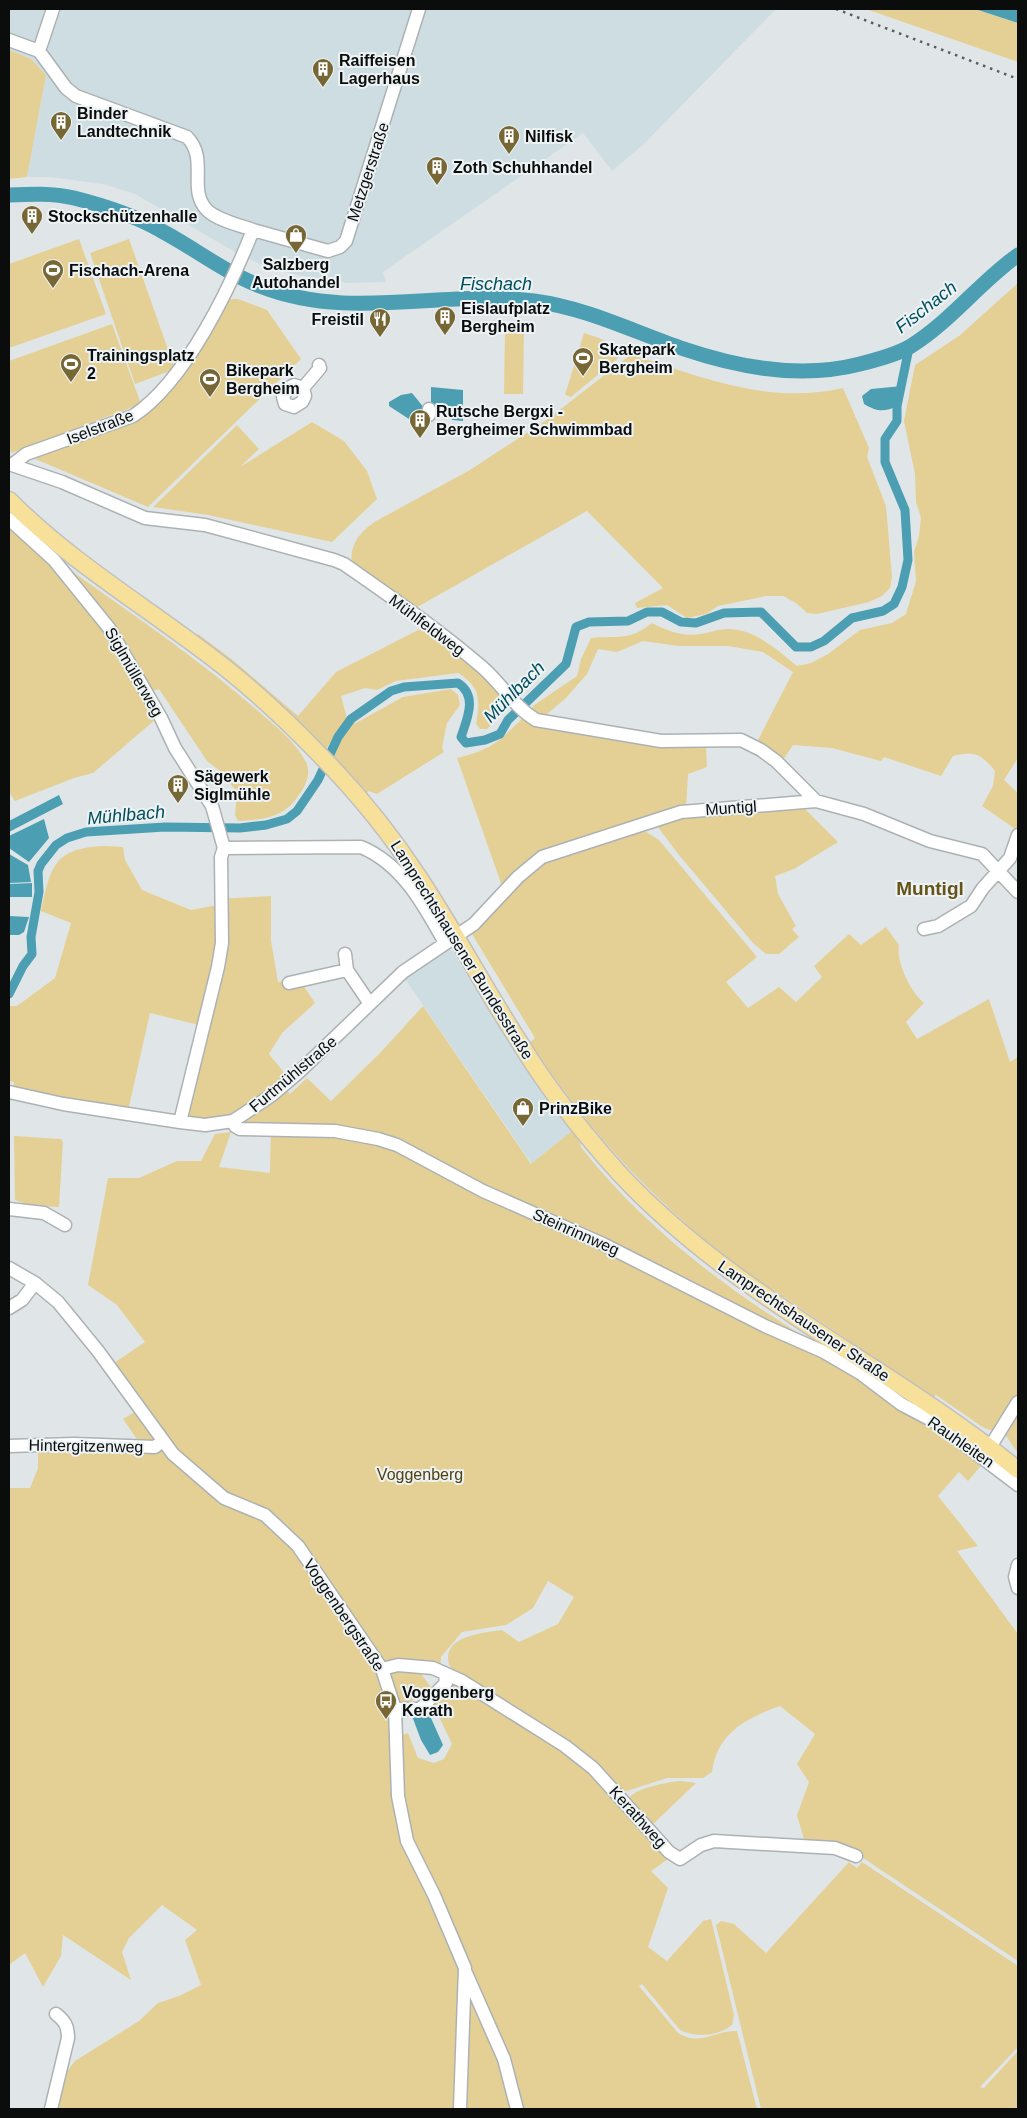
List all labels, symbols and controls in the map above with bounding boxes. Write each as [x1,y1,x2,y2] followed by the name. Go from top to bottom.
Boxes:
[339,52,420,87] place label: Raiffeisen Lagerhaus
[311,57,335,88] building icon: Raiffeisen Lagerhaus
[77,105,171,140] place label: Binder Landtechnik
[49,110,73,141] building icon: Binder Landtechnik
[344,120,392,224] street label: Metzgerstraße
[497,124,521,155] building icon: Nilfisk
[525,128,573,145] place label: Nilfisk
[425,155,449,186] building icon: Zoth Schuhhandel
[453,159,593,176] place label: Zoth Schuhhandel
[20,204,44,235] building icon: Stockschützenhalle
[48,208,197,225] place label: Stockschützenhalle
[284,223,308,254] shop icon: Salzberg Autohandel
[252,256,340,291] place label: Salzberg Autohandel
[41,258,65,289] sports icon: Fischach-Arena
[69,262,189,279] place label: Fischach-Arena
[460,274,532,294] water label: Fischach
[891,277,961,337] water label: Fischach
[461,300,550,335] place label: Eislaufplatz Bergheim
[433,305,457,336] building icon: Eislaufplatz Bergheim
[368,307,392,338] restaurant icon: Freistil
[312,311,364,328] place label: Freistil
[599,341,676,376] place label: Skatepark Bergheim
[571,346,595,377] sports icon: Skatepark Bergheim
[87,347,195,382] place label: Trainingsplatz 2
[59,352,83,383] sports icon: Trainingsplatz 2
[226,362,300,397] place label: Bikepark Bergheim
[198,367,222,398] sports icon: Bikepark Bergheim
[436,403,633,438] place label: Rutsche Bergxi - Bergheimer Schwimmbad
[64,406,136,448] street label: Iselstraße
[408,408,432,439] building icon: Rutsche Bergxi - Bergheimer Schwimmbad
[386,591,468,659] street label: Mühlfeldweg
[102,625,166,719] street label: Siglmüllerweg
[479,657,549,727] water label: Mühlbach
[194,768,271,803] place label: Sägewerk Siglmühle
[166,773,190,804] building icon: Sägewerk Siglmühle
[705,798,757,818] street label: Muntigl
[86,802,166,828] water label: Mühlbach
[387,838,537,1062] street label: Lamprechtshausener Bundesstraße
[896,878,964,899] district label: Muntigl
[246,1033,340,1115] street label: Furtmühlstraße
[511,1096,535,1127] shop icon: PrinzBike
[539,1100,612,1117] place label: PrinzBike
[530,1205,622,1259] street label: Steinrinnweg
[715,1257,893,1385] street label: Lamprechtshausener Straße
[925,1413,997,1471] street label: Rauhleiten
[28,1437,144,1455] street label: Hintergitzenweg
[377,1466,463,1483] park label: Voggenberg
[300,1556,388,1674] street label: Voggenbergstraße
[402,1684,494,1719] place label: Voggenberg Kerath
[374,1689,398,1720] bus stop icon: Voggenberg Kerath
[606,1783,670,1851] street label: Kerathweg

